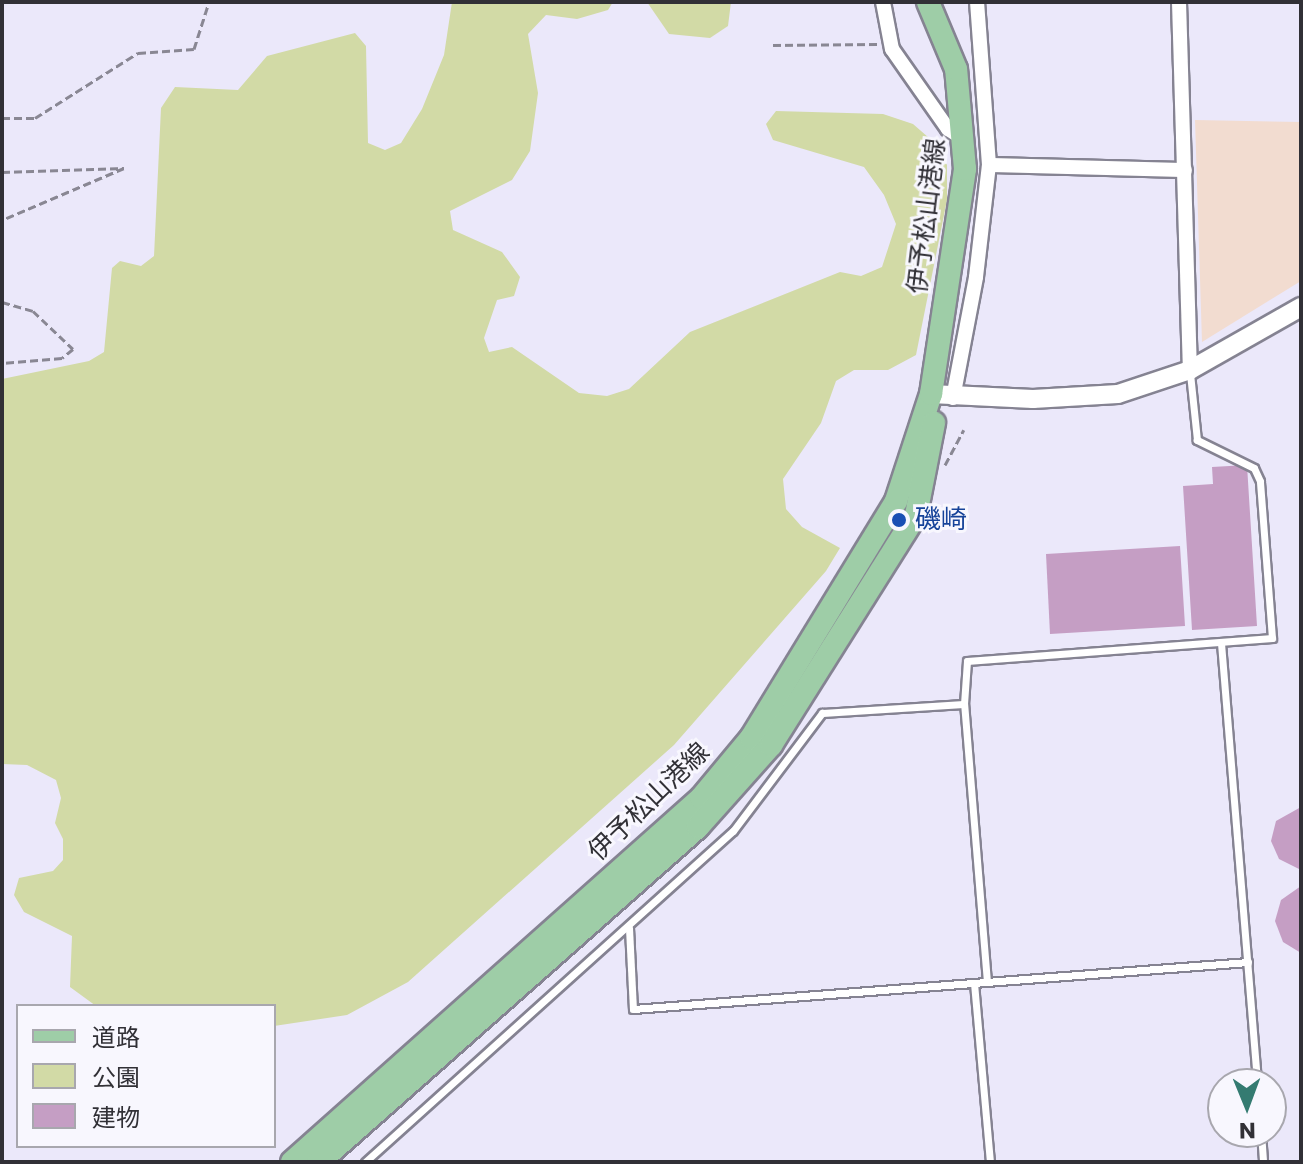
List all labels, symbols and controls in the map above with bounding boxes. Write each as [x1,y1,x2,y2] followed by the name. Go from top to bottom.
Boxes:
[902,137,952,295] street label: 伊予松山港線
[915,504,967,536] place label: 磯崎
[890,511,908,529] marker: 磯崎
[582,737,716,867] street label: 伊予松山港線
[16,1004,276,1148] legend
[92,1021,140,1054] text: 道路
[92,1061,140,1094] text: 公園
[1207,1068,1287,1148] north arrow
[92,1101,140,1134] text: 建物
[1239,1115,1256,1146] text: N

